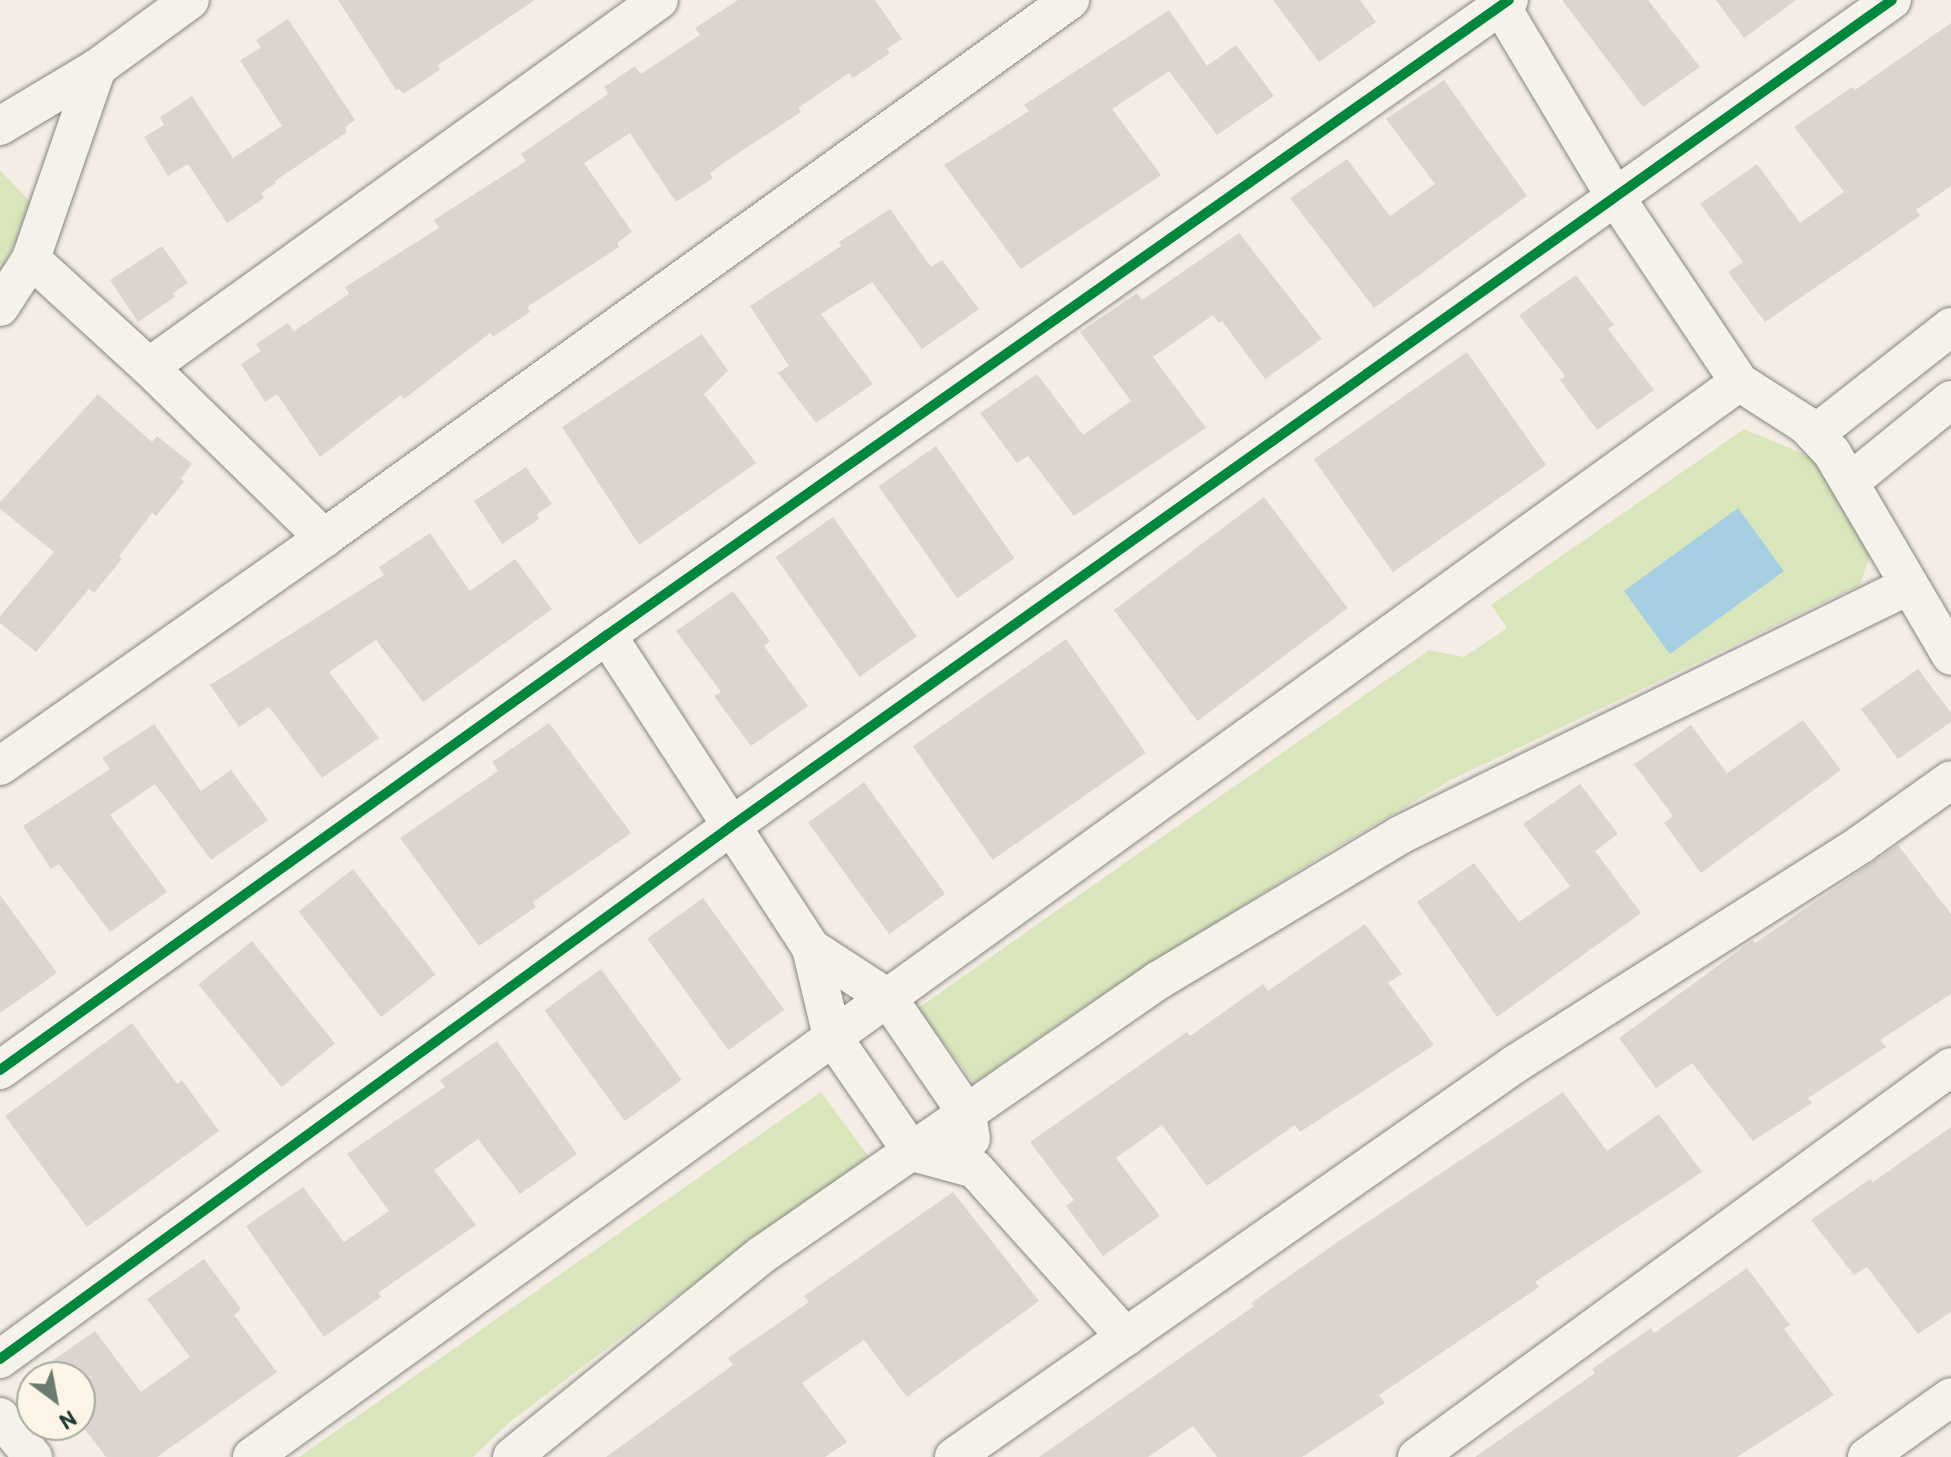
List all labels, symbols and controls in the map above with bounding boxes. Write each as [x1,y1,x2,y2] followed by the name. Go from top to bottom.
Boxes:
[16,1361,96,1441] north arrow
[54,1405,81,1435] text: N

